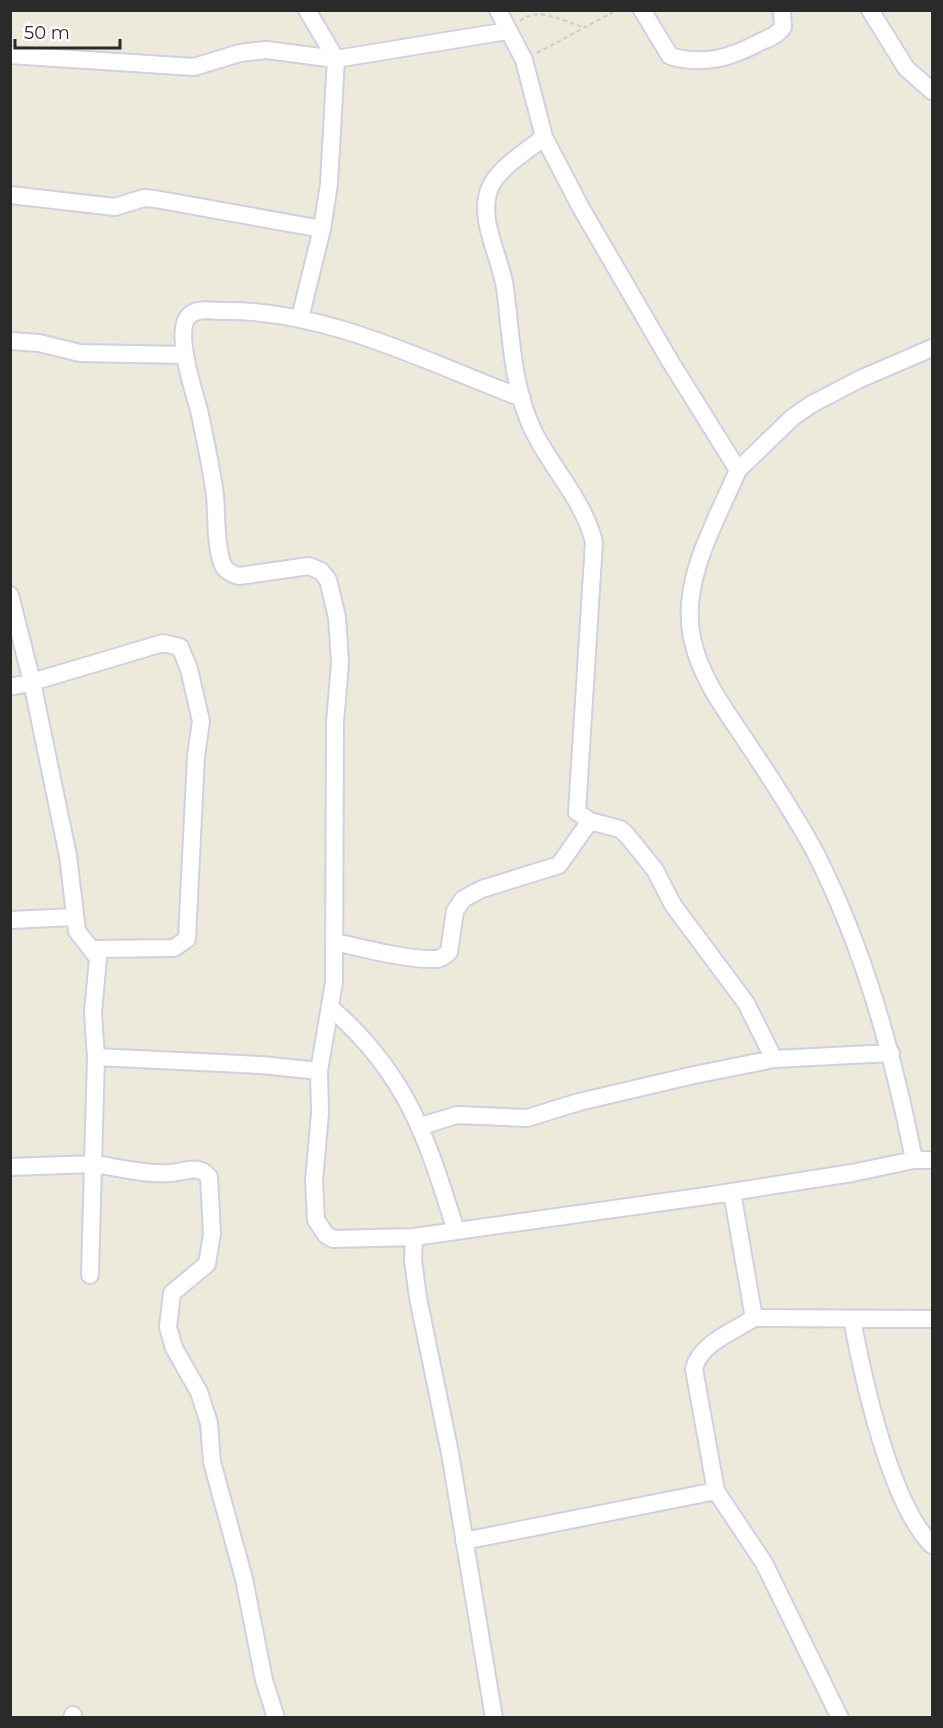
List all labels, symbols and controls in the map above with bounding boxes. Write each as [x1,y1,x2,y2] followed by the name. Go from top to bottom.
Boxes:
[15,12,120,50] scale bar
[24,22,70,44] text: 50 m

